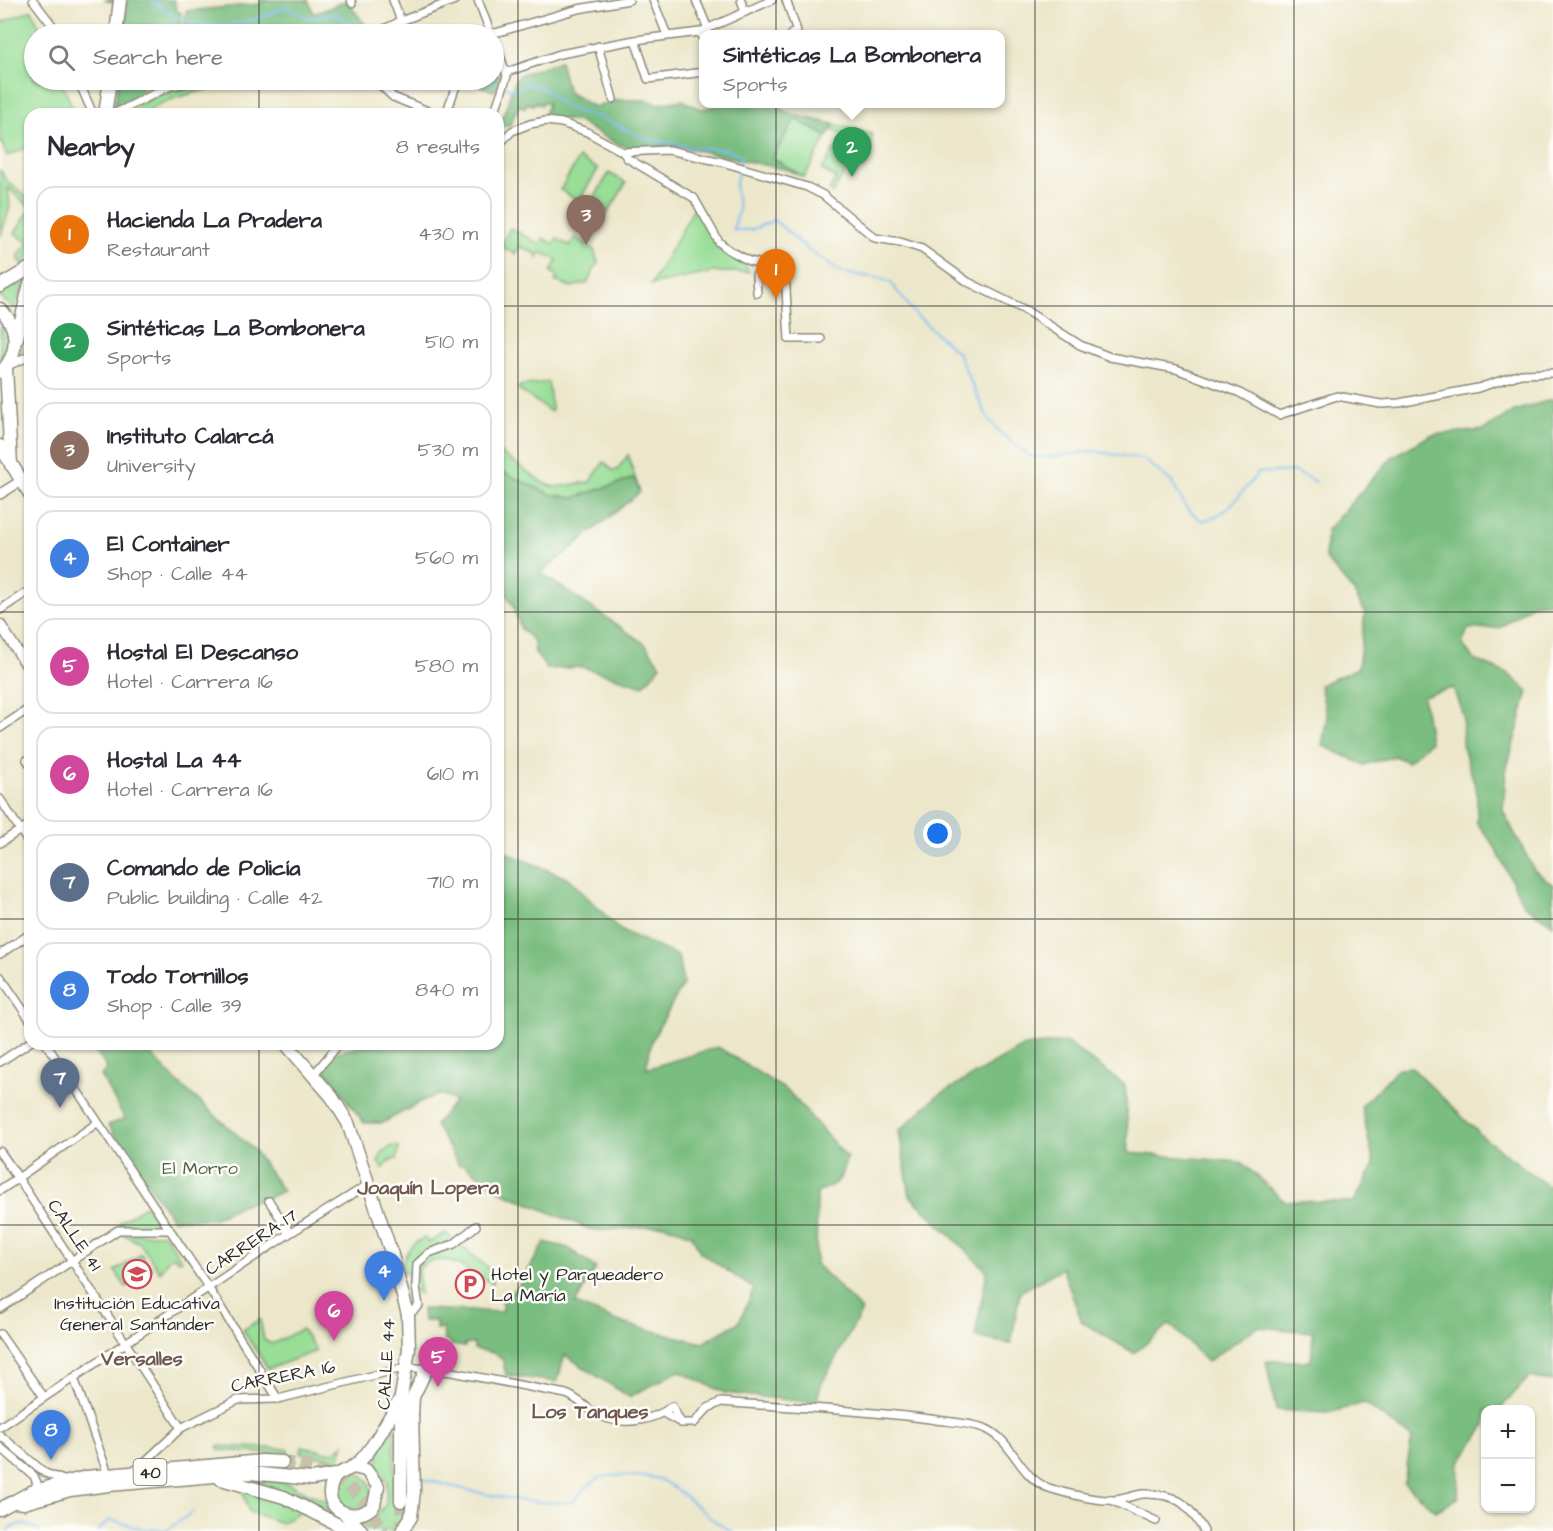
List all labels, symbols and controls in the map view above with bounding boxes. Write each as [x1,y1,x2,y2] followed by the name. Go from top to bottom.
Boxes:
[24,24,504,90] search box
[699,30,1005,108] popup
[723,40,981,71] text: Sintéticas La Bombonera
[45,41,78,74] icon: search
[93,42,223,73] text: Search here
[723,71,788,99] text: Sports
[832,128,872,177] pin: 2
[48,129,135,165] text: Nearby
[396,133,480,161] text: 8 results
[566,196,606,245] pin: 3
[107,205,322,236] text: Hacienda La Pradera
[68,220,71,248] text: 1
[418,220,478,248] text: 430 m
[107,236,210,264] text: Restaurant
[756,250,796,299] pin: 1
[107,313,365,344] text: Sintéticas La Bombonera
[64,328,75,356] text: 2
[425,328,478,356] text: 510 m
[107,344,171,372] text: Sports
[107,421,273,452] text: Instituto Calarcá
[64,436,75,464] text: 3
[417,436,478,464] text: 530 m
[107,452,196,480] text: University
[107,529,230,560] text: El Container
[63,544,76,572] text: 4
[415,544,478,572] text: 560 m
[107,560,248,588] text: Shop · Calle 44
[107,637,298,668] text: Hostal El Descanso
[62,652,77,680] text: 5
[415,652,478,680] text: 580 m
[107,668,273,696] text: Hotel · Carrera 16
[107,745,241,776] text: Hostal La 44
[63,760,76,788] text: 6
[427,760,478,788] text: 610 m
[107,776,273,804] text: Hotel · Carrera 16
[923,819,952,848] your location
[107,853,300,884] text: Comando de Policía
[63,868,76,896] text: 7
[427,868,478,896] text: 710 m
[107,884,322,912] text: Public building · Calle 42
[107,961,248,992] text: Todo Tornillos
[63,976,76,1004] text: 8
[415,976,478,1004] text: 840 m
[107,992,242,1020] text: Shop · Calle 39
[40,1058,80,1108] pin: 7
[162,1156,238,1181] park label: El Morro
[356,1174,500,1202] district label: Joaquín Lopera
[41,1194,108,1276] street label: CALLE 41
[200,1203,302,1282] street label: CARRERA 17
[364,1252,404,1301] pin: 4
[121,1258,153,1290] school or university icon: Institución Educativa General Santander
[491,1262,663,1308] place label: Hotel y Parqueadero La María
[454,1268,486,1300] parking icon: Hotel y Parqueadero La María
[54,1291,220,1337] place label: Institución Educativa General Santander
[314,1292,354,1341] pin: 6
[372,1318,401,1410] street label: CALLE 44
[418,1338,458,1387] pin: 5
[100,1345,183,1373] district label: Versalles
[229,1354,337,1399] street label: CARRERA 16
[531,1398,649,1426] district label: Los Tanques
[1481,1405,1535,1513] map controls
[1481,1405,1535,1459] button: +
[32,1410,70,1460] pin: 8
[134,1459,166,1485] road number: 40
[1481,1459,1535,1513] button: −

